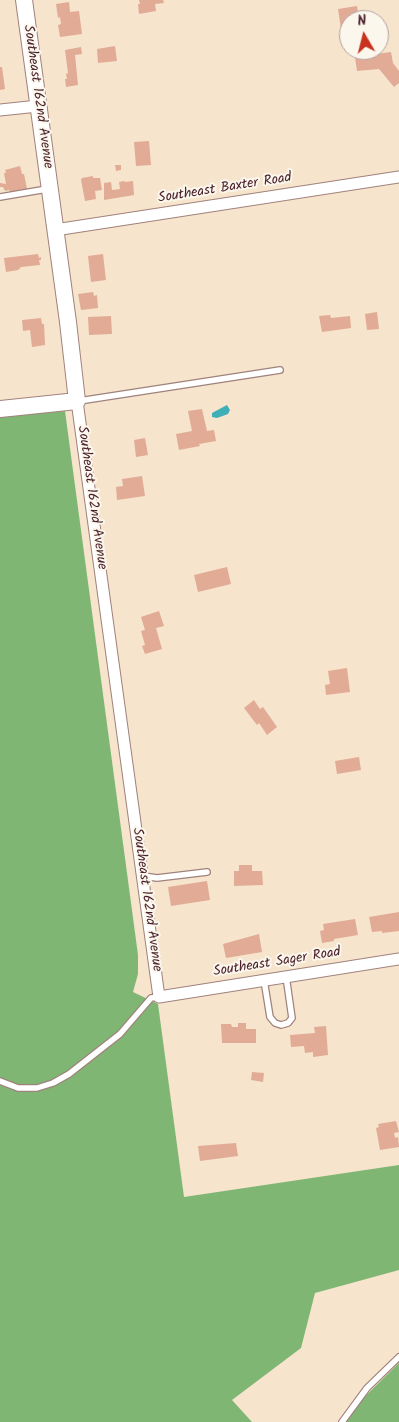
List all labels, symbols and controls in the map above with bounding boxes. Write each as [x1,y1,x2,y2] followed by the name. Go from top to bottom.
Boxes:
[339,10,389,60] north arrow
[356,10,368,33] text: N
[19,24,55,170] street label: Southeast 162nd Avenue
[157,170,293,208] street label: Southeast Baxter Road
[73,425,109,571] street label: Southeast 162nd Avenue
[128,827,164,973] street label: Southeast 162nd Avenue
[212,945,342,981] street label: Southeast Sager Road

